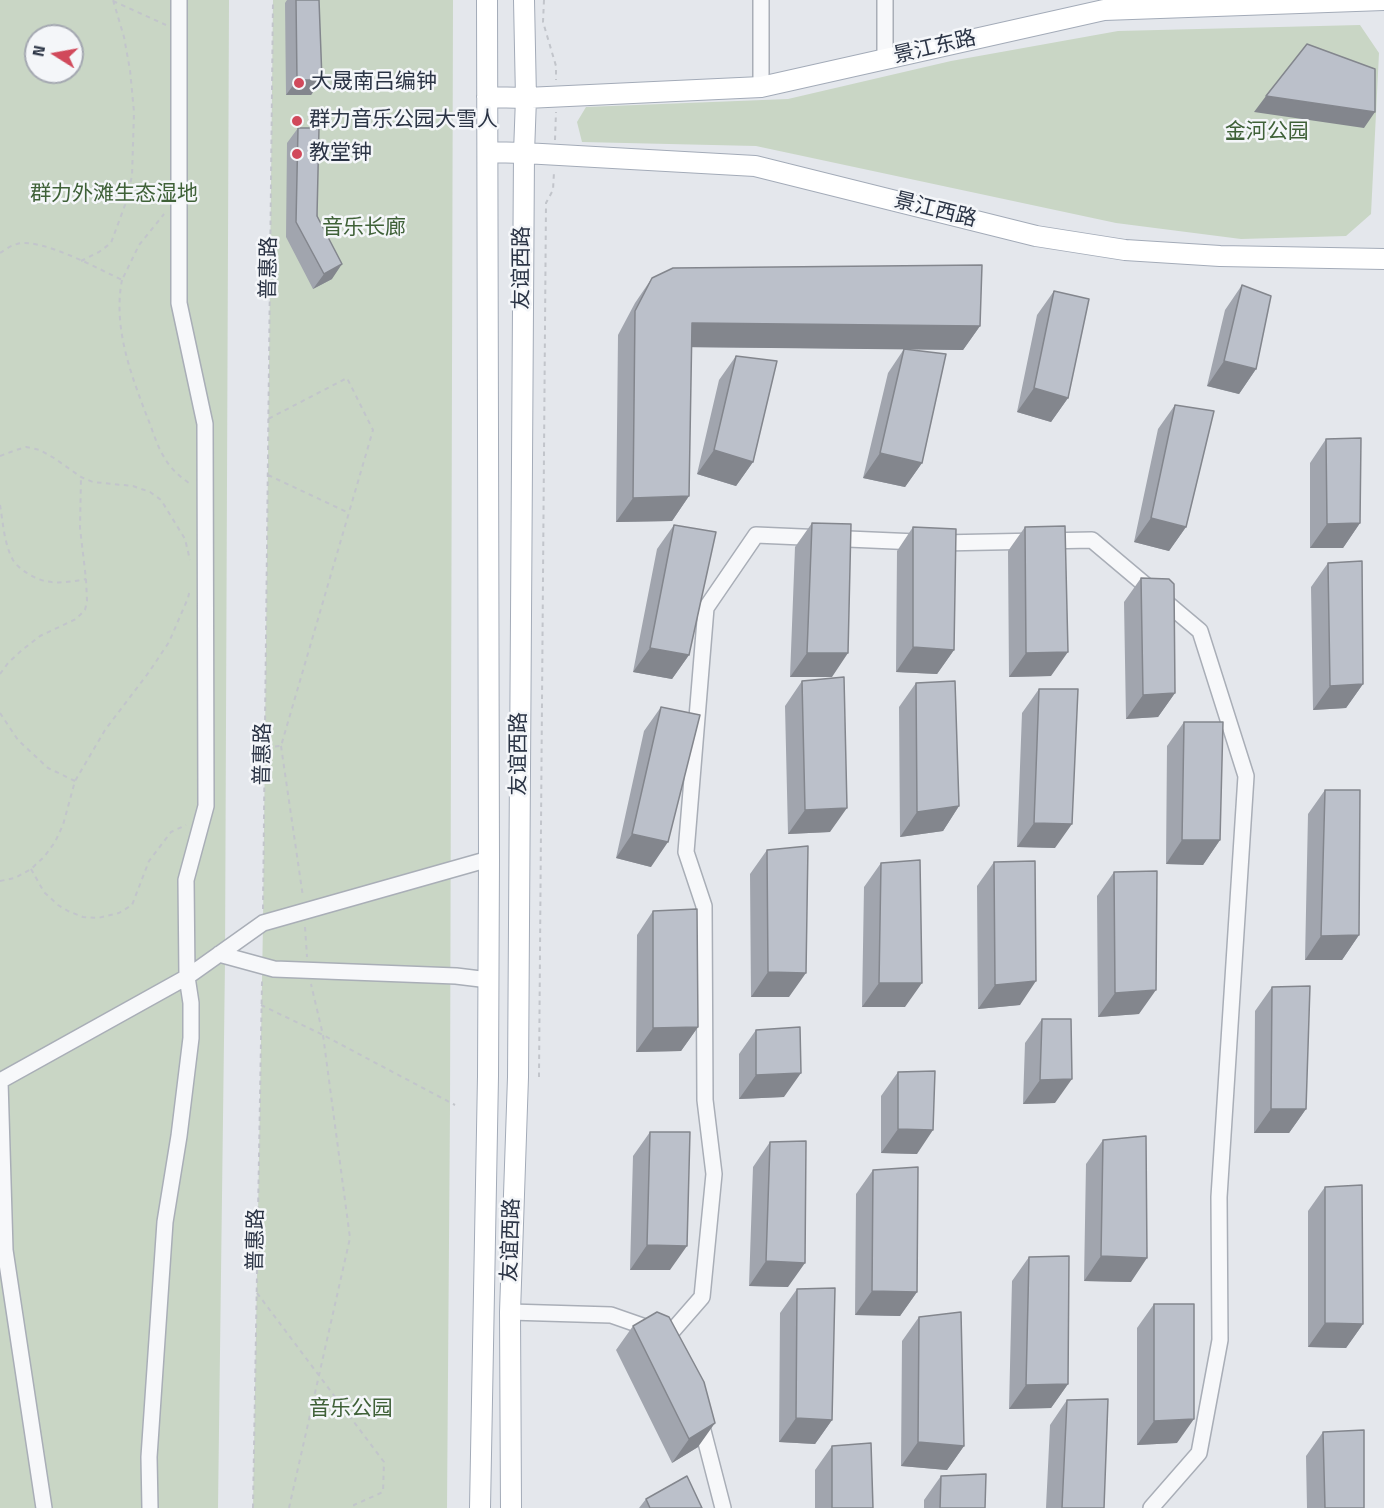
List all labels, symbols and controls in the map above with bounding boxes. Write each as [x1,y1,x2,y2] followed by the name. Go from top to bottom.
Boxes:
[24,24,84,84] north arrow
[891,26,979,70] street label: 景江东路
[25,43,51,59] text: N
[311,70,437,96] place label: 大晟南吕编钟
[292,76,306,90] marker: 大晟南吕编钟
[309,108,498,134] place label: 群力音乐公园大雪人
[290,114,304,128] marker: 群力音乐公园大雪人
[1225,120,1309,146] park label: 金河公园
[309,141,372,167] place label: 教堂钟
[290,147,304,161] marker: 教堂钟
[30,182,198,208] park label: 群力外滩生态湿地
[891,189,979,233] street label: 景江西路
[322,216,406,242] park label: 音乐长廊
[510,226,536,310] street label: 友谊西路
[257,236,283,300] street label: 普惠路
[507,712,533,796] street label: 友谊西路
[251,722,277,786] street label: 普惠路
[498,1198,526,1282] street label: 友谊西路
[244,1208,270,1272] street label: 普惠路
[309,1397,393,1423] park label: 音乐公园

